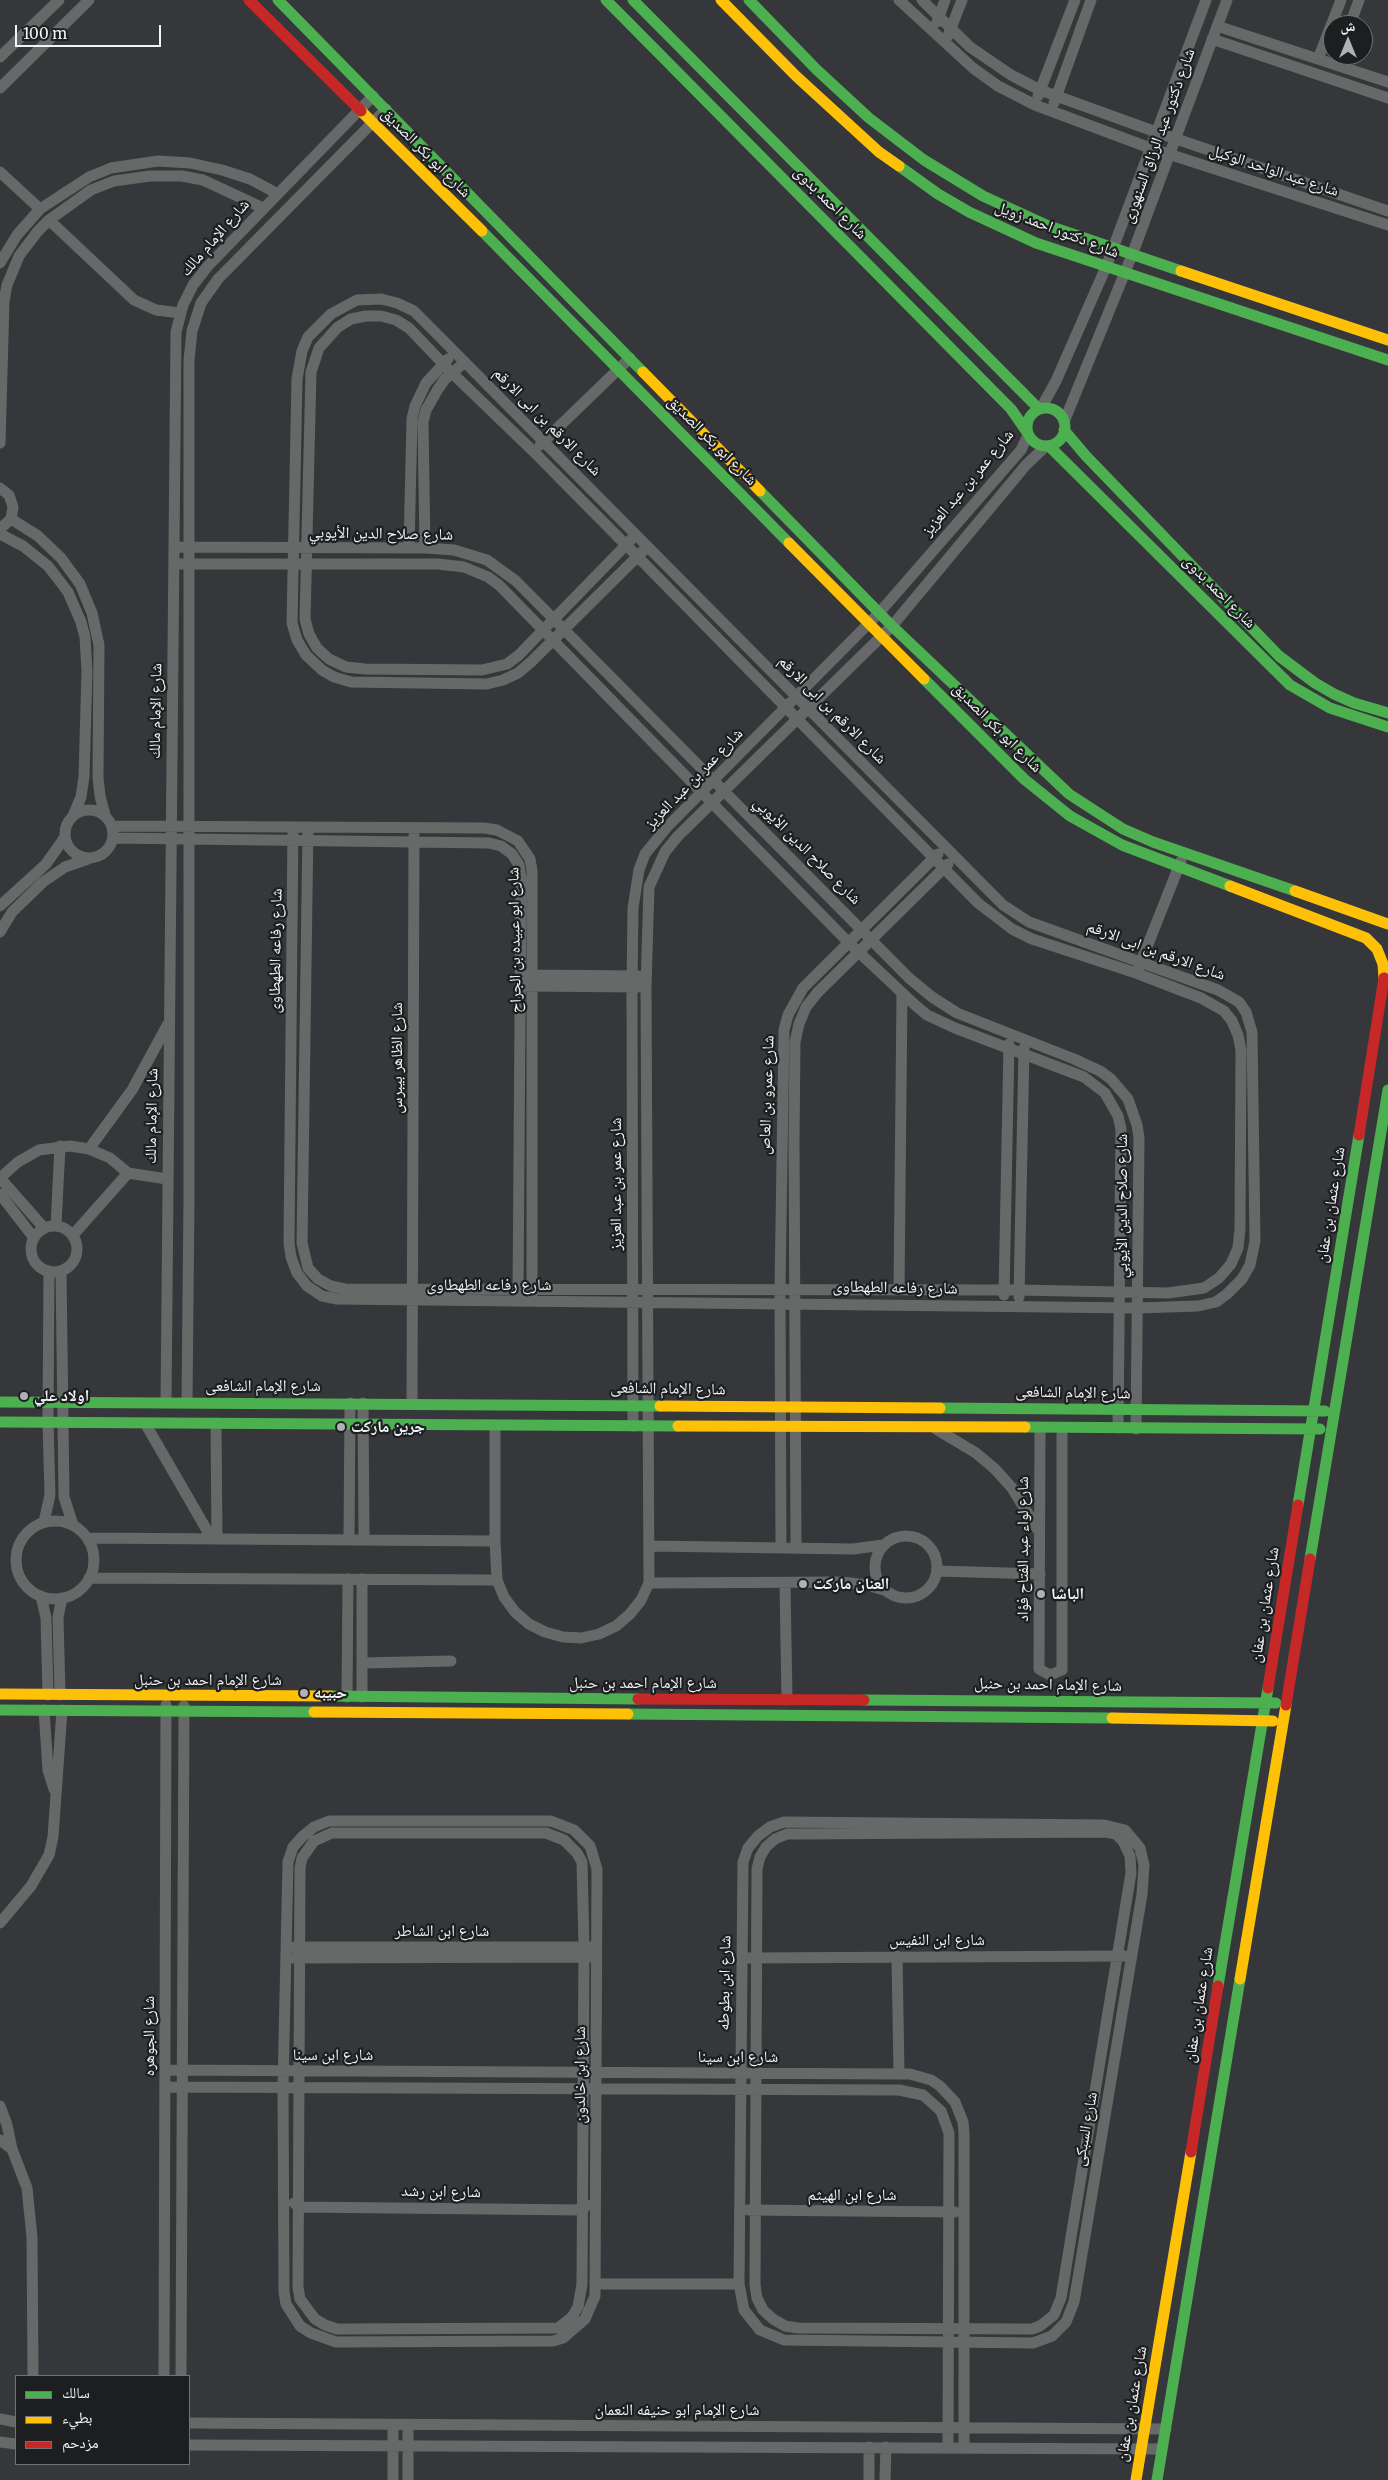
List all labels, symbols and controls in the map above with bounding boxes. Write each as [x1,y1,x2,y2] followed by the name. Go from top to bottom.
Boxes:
[18,15,164,47] scale bar
[1323,15,1373,65] north arrow
[1341,17,1355,35] text: ش
[23,24,67,43] text: 100 m
[1118,46,1200,226] street label: شارع دكتور عبد الرزاق السنهورى
[377,104,475,202] street label: شارع ابو بكر الصديق
[1207,141,1341,201] street label: شارع عبد الواحد الوكيل
[789,162,871,244] street label: شارع احمد بدوى
[176,196,254,280] street label: شارع الإمام مالك
[992,198,1122,262] street label: شارع دكتور احمد زويل
[489,364,605,480] street label: شارع الارقم بن ابى الارقم
[663,392,761,490] street label: شارع ابو بكر الصديق
[918,426,1018,540] street label: شارع عمر بن عبد العزيز
[309,523,453,545] street label: شارع صلاح الدين الأيوبي
[1178,551,1260,633] street label: شارع احمد بدوى
[774,652,890,768] street label: شارع الارقم بن ابى الارقم
[146,663,166,759] street label: شارع الإمام مالك
[948,679,1046,777] street label: شارع ابو بكر الصديق
[641,724,747,834] street label: شارع عمر بن عبد العزيز
[749,793,865,909] street label: شارع صلاح الدين الأيوبي
[504,867,526,1013] street label: شارع ابو عبيده بن الجراح
[265,888,287,1014] street label: شارع رفاعه الطهطاوى
[1084,917,1228,985] street label: شارع الارقم بن ابى الارقم
[387,1002,407,1114] street label: شارع الظاهر بيبرس
[755,1035,779,1155] street label: شارع عمرو بن العاص
[142,1068,162,1164] street label: شارع الإمام مالك
[606,1117,626,1251] street label: شارع عمر بن عبد العزيز
[1112,1134,1132,1278] street label: شارع صلاح الدين الأيوبي
[1312,1146,1350,1264] street label: شارع عثمان بن عفان
[426,1275,552,1295] street label: شارع رفاعه الطهطاوى
[832,1277,958,1299] street label: شارع رفاعه الطهطاوى
[205,1376,321,1396] street label: شارع الإمام الشافعى
[610,1378,726,1400] street label: شارع الإمام الشافعى
[1015,1382,1131,1404] street label: شارع الإمام الشافعى
[34,1386,89,1406] place label: اولاد علي
[18,1390,30,1402] marker: اولاد علي
[351,1417,425,1437] place label: جرين ماركت
[335,1421,347,1433] marker: جرين ماركت
[1013,1476,1033,1622] street label: شارع لواء عبد الفتاح فؤاد
[1246,1546,1284,1664] street label: شارع عثمان بن عفان
[813,1574,889,1594] place label: العنان ماركت
[797,1578,809,1590] marker: العنان ماركت
[1051,1584,1084,1604] place label: الباشا
[1035,1588,1047,1600] marker: الباشا
[134,1670,282,1690] street label: شارع الإمام احمد بن حنبل
[569,1673,717,1693] street label: شارع الإمام احمد بن حنبل
[974,1674,1122,1696] street label: شارع الإمام احمد بن حنبل
[314,1683,347,1703] place label: حبيبه
[298,1687,310,1699] marker: حبيبه
[395,1921,489,1941] street label: شارع ابن الشاطر
[889,1930,985,1950] street label: شارع ابن النفيس
[715,1935,735,2031] street label: شارع ابن بطوطه
[1180,1946,1218,2064] street label: شارع عثمان بن عفان
[139,1996,159,2076] street label: شارع الجوهره
[570,2026,590,2124] street label: شارع ابن خالدون
[293,2045,373,2065] street label: شارع ابن سينا
[698,2047,778,2067] street label: شارع ابن سينا
[1070,2090,1102,2168] street label: شارع السبكى
[401,2182,481,2202] street label: شارع ابن رشد
[808,2185,896,2205] street label: شارع ابن الهيثم
[1112,2345,1152,2463] street label: شارع عثمان بن عفان
[15,2375,190,2465] legend
[62,2383,90,2402] text: سالك
[594,2400,760,2420] street label: شارع الإمام ابو حنيفه النعمان
[62,2408,92,2427] text: بطيء
[62,2433,99,2452] text: مزدحم

